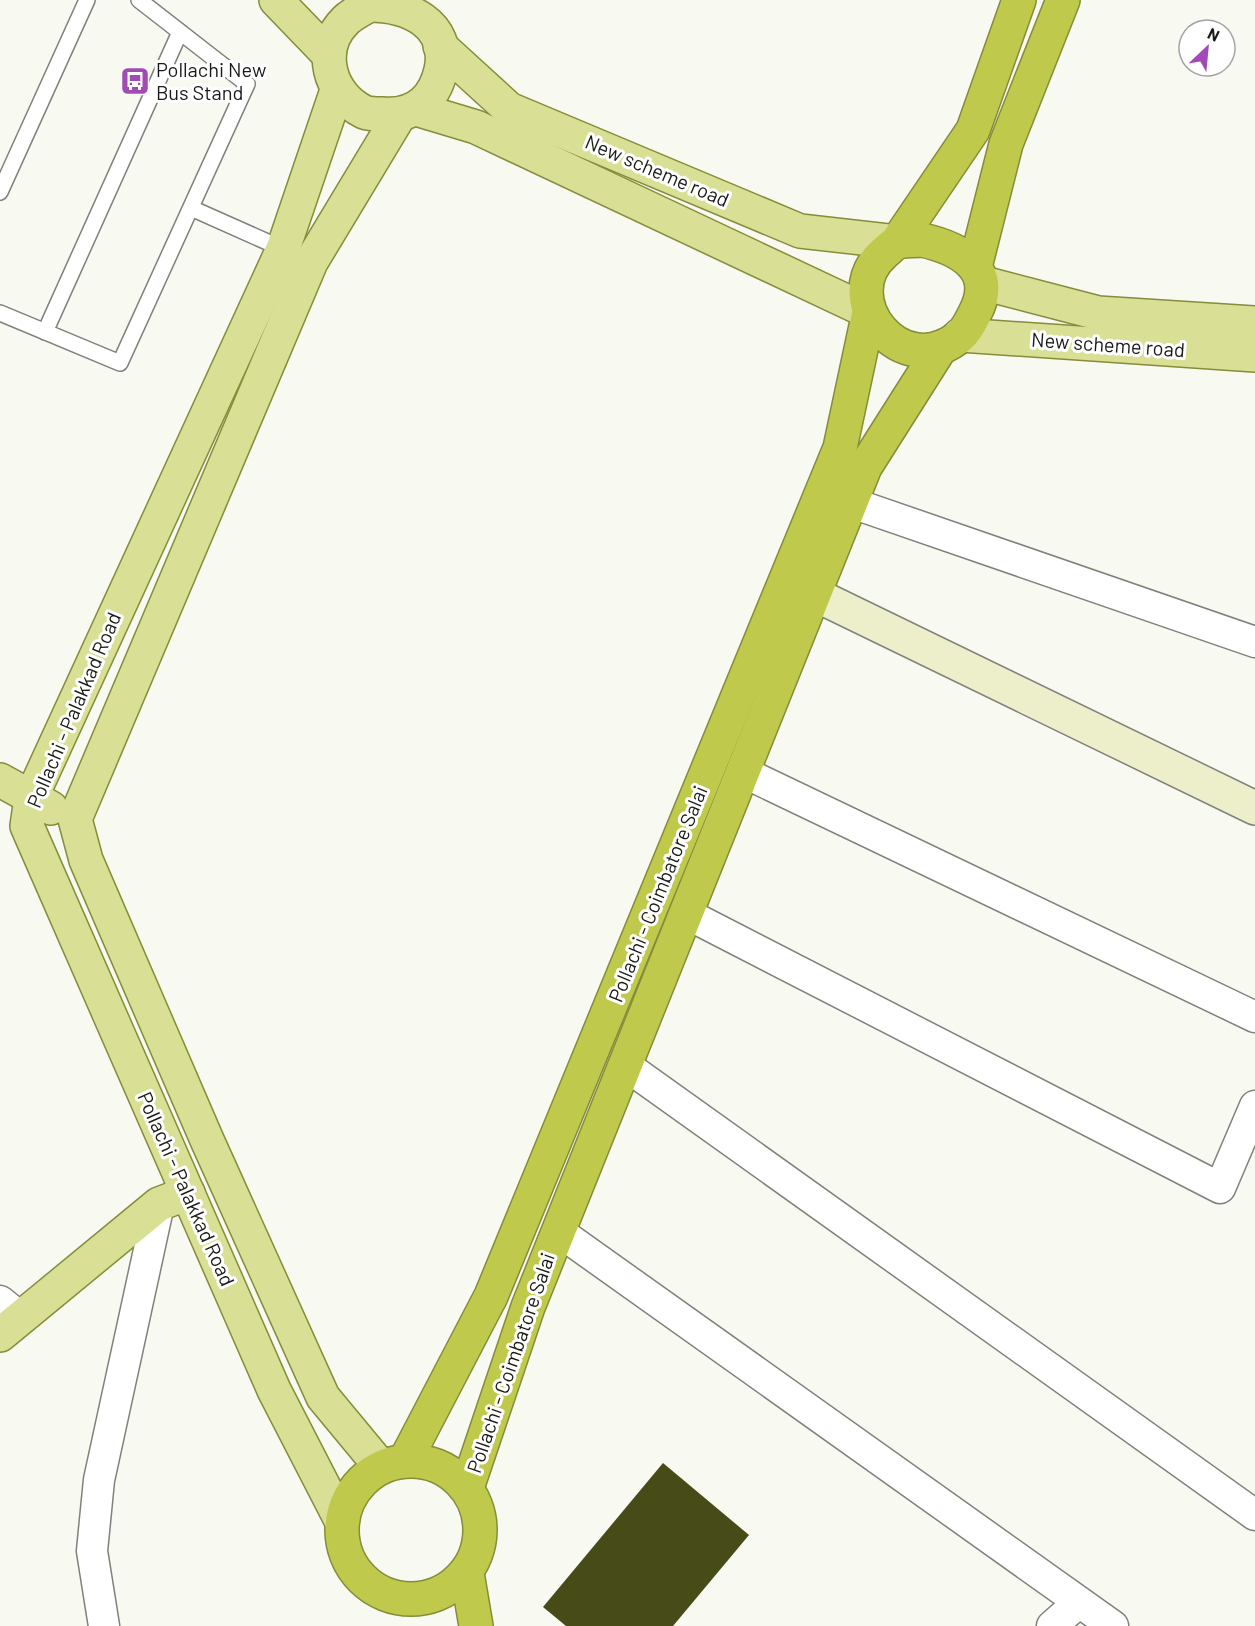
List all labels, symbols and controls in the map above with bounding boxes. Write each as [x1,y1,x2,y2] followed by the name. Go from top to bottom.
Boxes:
[1177,18,1237,78] north arrow
[1205,23,1223,45] text: N
[156,57,266,104] place label: Pollachi New Bus Stand
[119,65,151,97] bus stop icon: Pollachi New Bus Stand
[582,129,733,211] street label: New scheme road
[1030,327,1186,361] street label: New scheme road
[21,608,125,811] street label: Pollachi - Palakkad Road
[603,782,711,1005] street label: Pollachi - Coimbatore Salai
[133,1088,241,1289] street label: Pollachi - Palakkad Road
[461,1249,559,1476] street label: Pollachi - Coimbatore Salai

